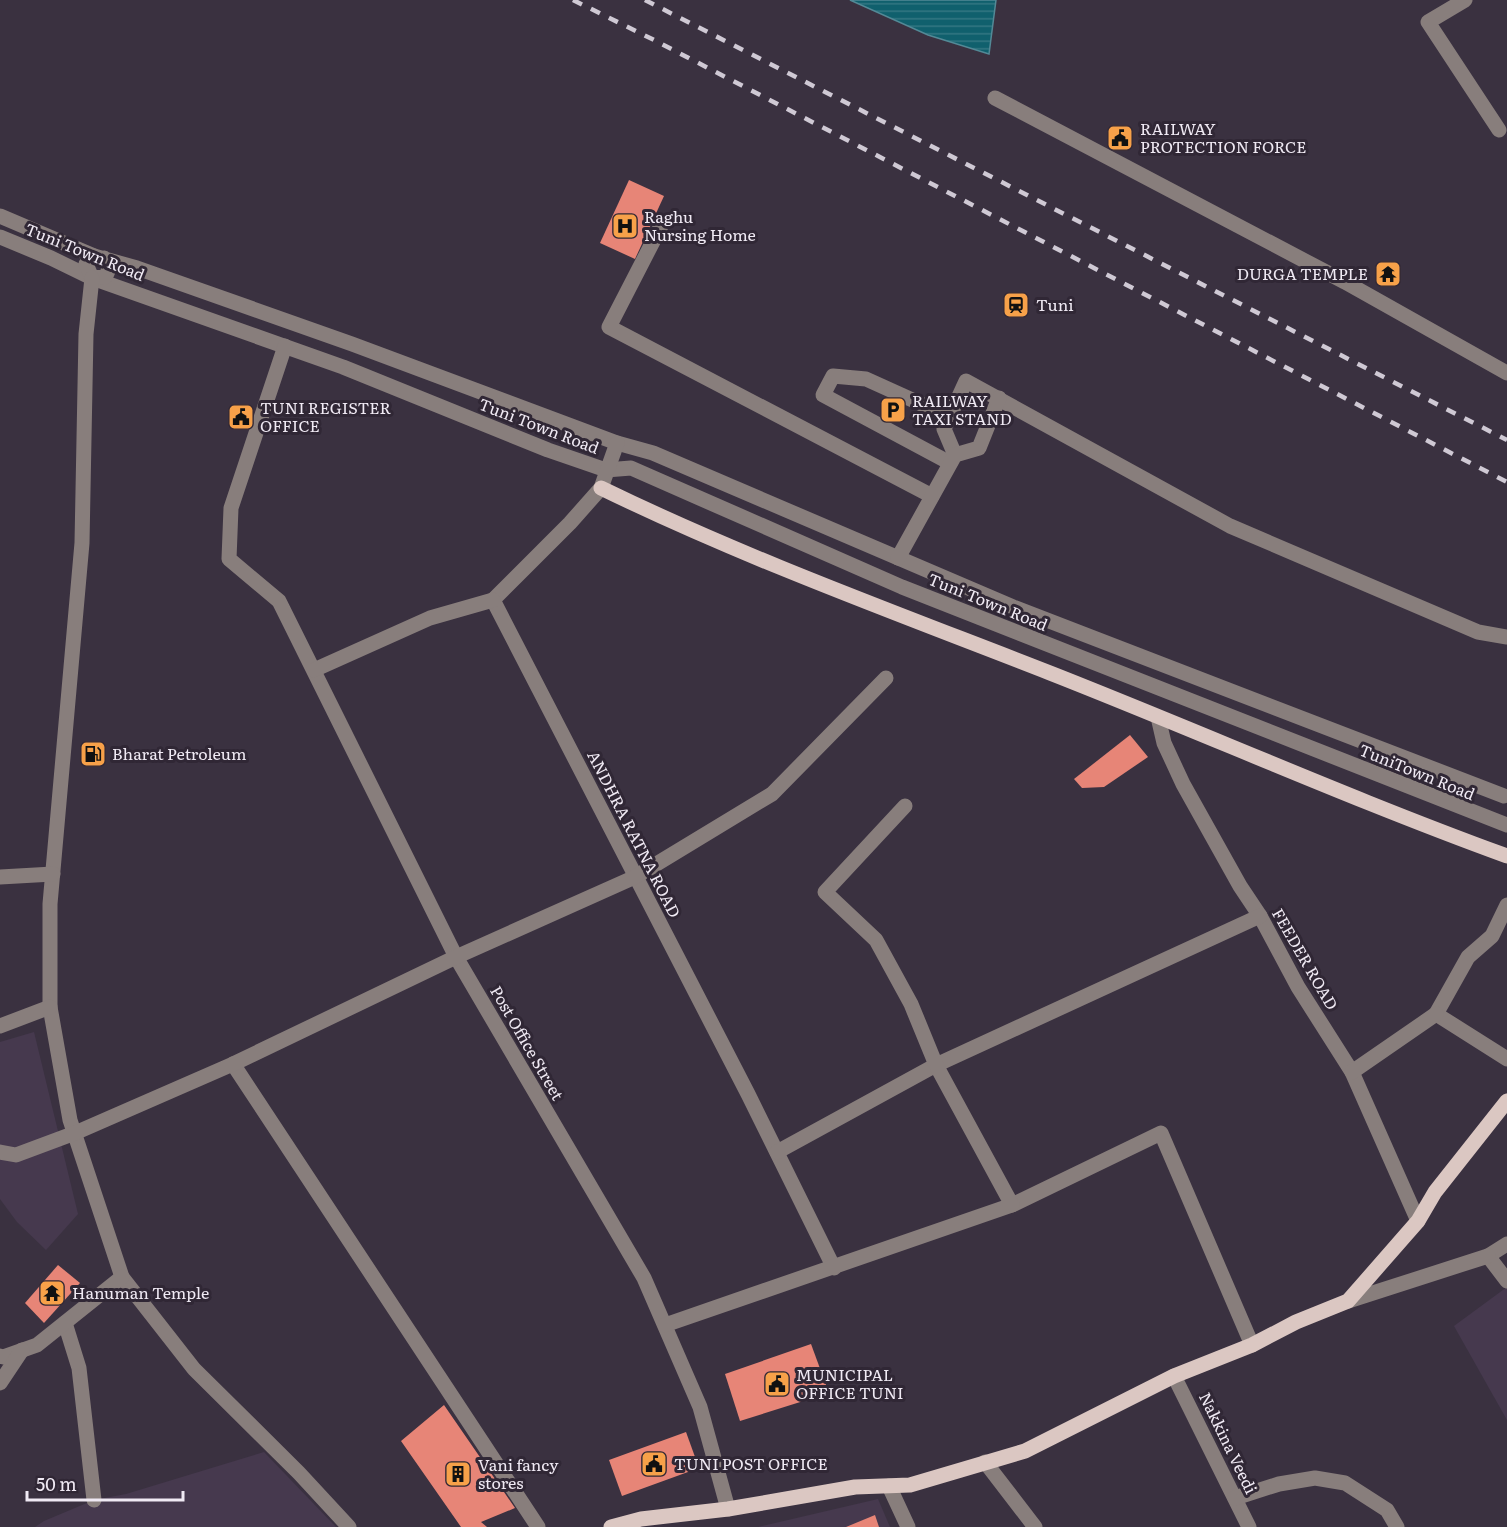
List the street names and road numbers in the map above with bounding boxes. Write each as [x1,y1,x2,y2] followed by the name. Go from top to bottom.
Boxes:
[22,216,149,286] street label: Tuni Town Road
[476,391,603,459] street label: Tuni Town Road
[925,566,1052,636] street label: Tuni Town Road
[1356,737,1479,805] street label: TuniTown Road
[582,746,688,921] street label: ANDHRA RATNA ROAD
[1267,903,1345,1014] street label: FEEDER ROAD
[485,981,571,1105] street label: Post Office Street
[1194,1388,1264,1497] street label: Nakkina Veedi

